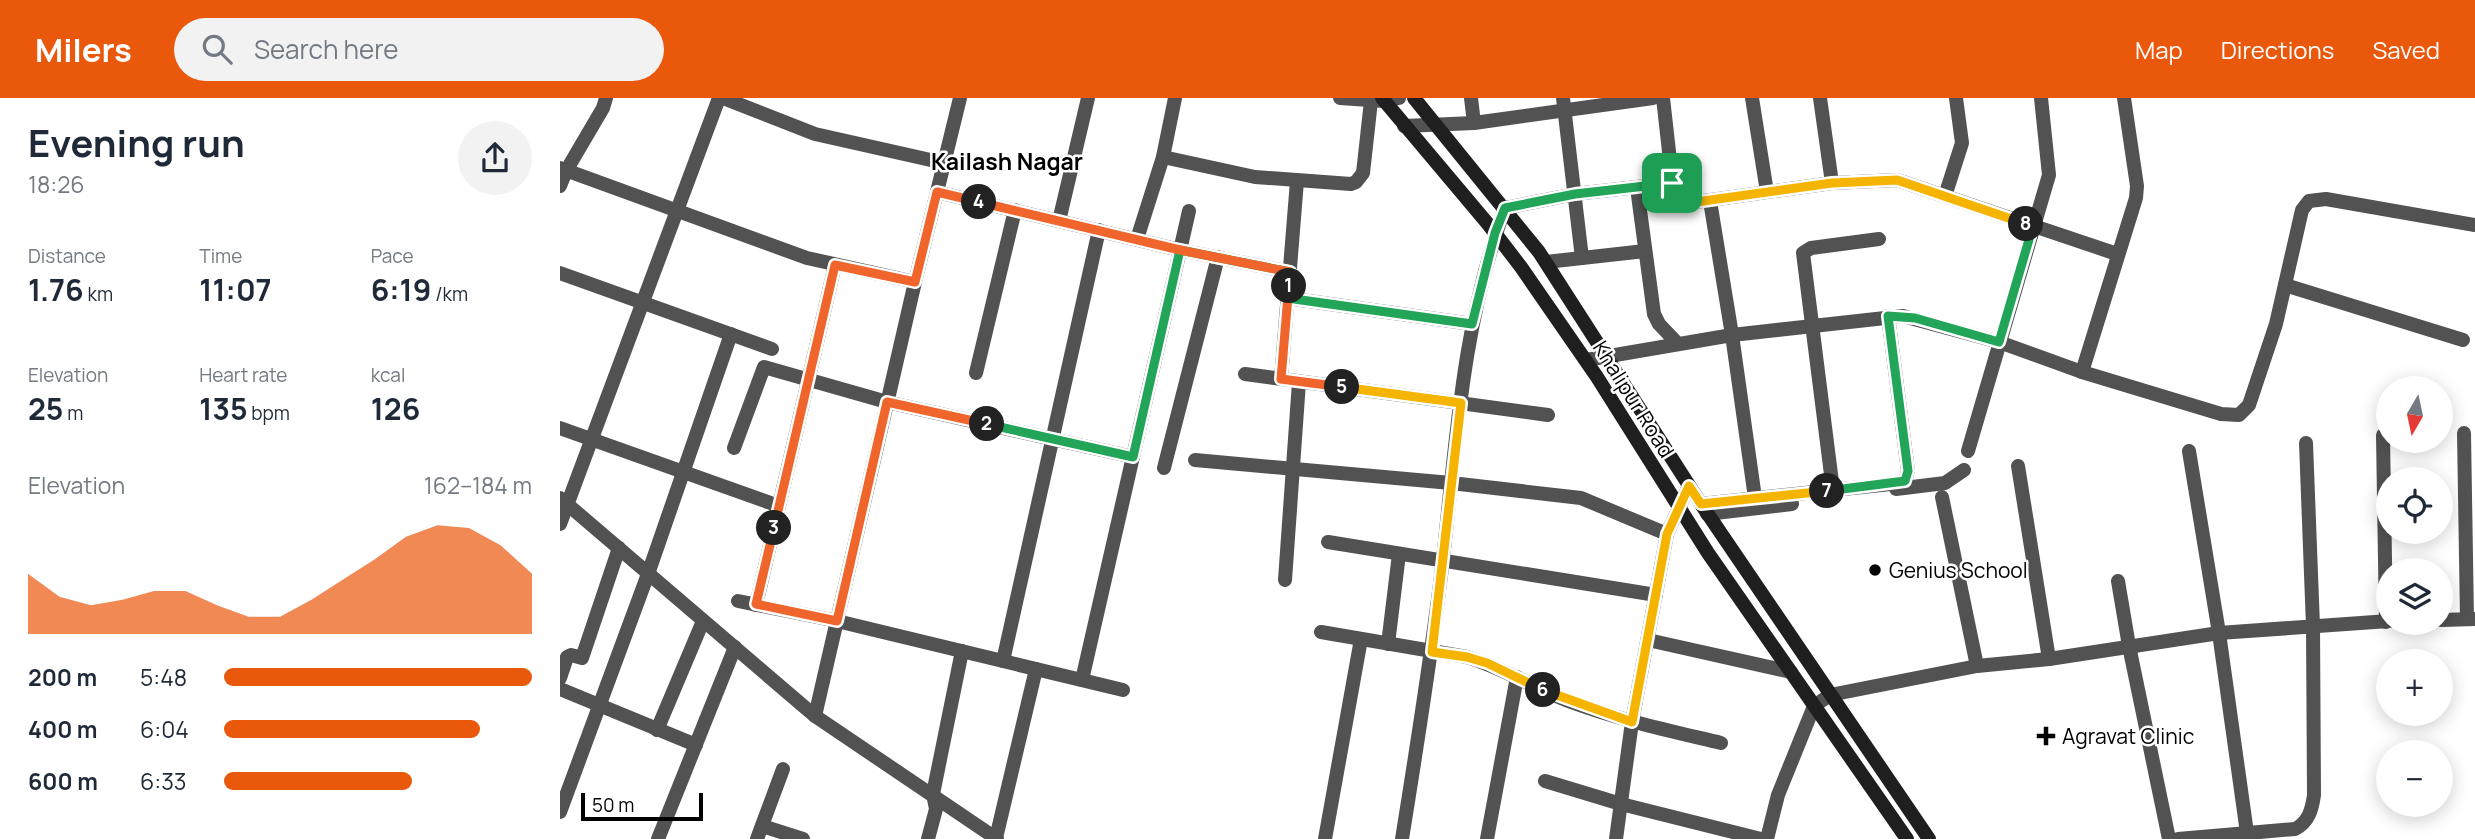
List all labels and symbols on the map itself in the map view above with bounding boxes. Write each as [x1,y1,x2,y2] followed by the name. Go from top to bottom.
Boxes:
[931,145,1083,177] district label: Kailash Nagar
[1642,153,1702,213] pin
[962,184,996,220] pin: 4
[2008,206,2044,242] pin: 8
[1272,268,1306,304] pin: 1
[1587,335,1681,463] street label: Khalipur Road
[1324,370,1360,404] pin: 5
[2376,376,2454,453] north arrow
[970,406,1004,442] pin: 2
[1810,474,1844,508] pin: 7
[756,510,792,546] pin: 3
[1889,556,2028,584] place label: Genius School
[1867,562,1883,578] marker: Genius School
[1525,672,1560,708] pin: 6
[2062,722,2194,750] place label: Agravat Clinic
[2036,726,2056,746] marker: Agravat Clinic
[581,790,704,822] scale bar

